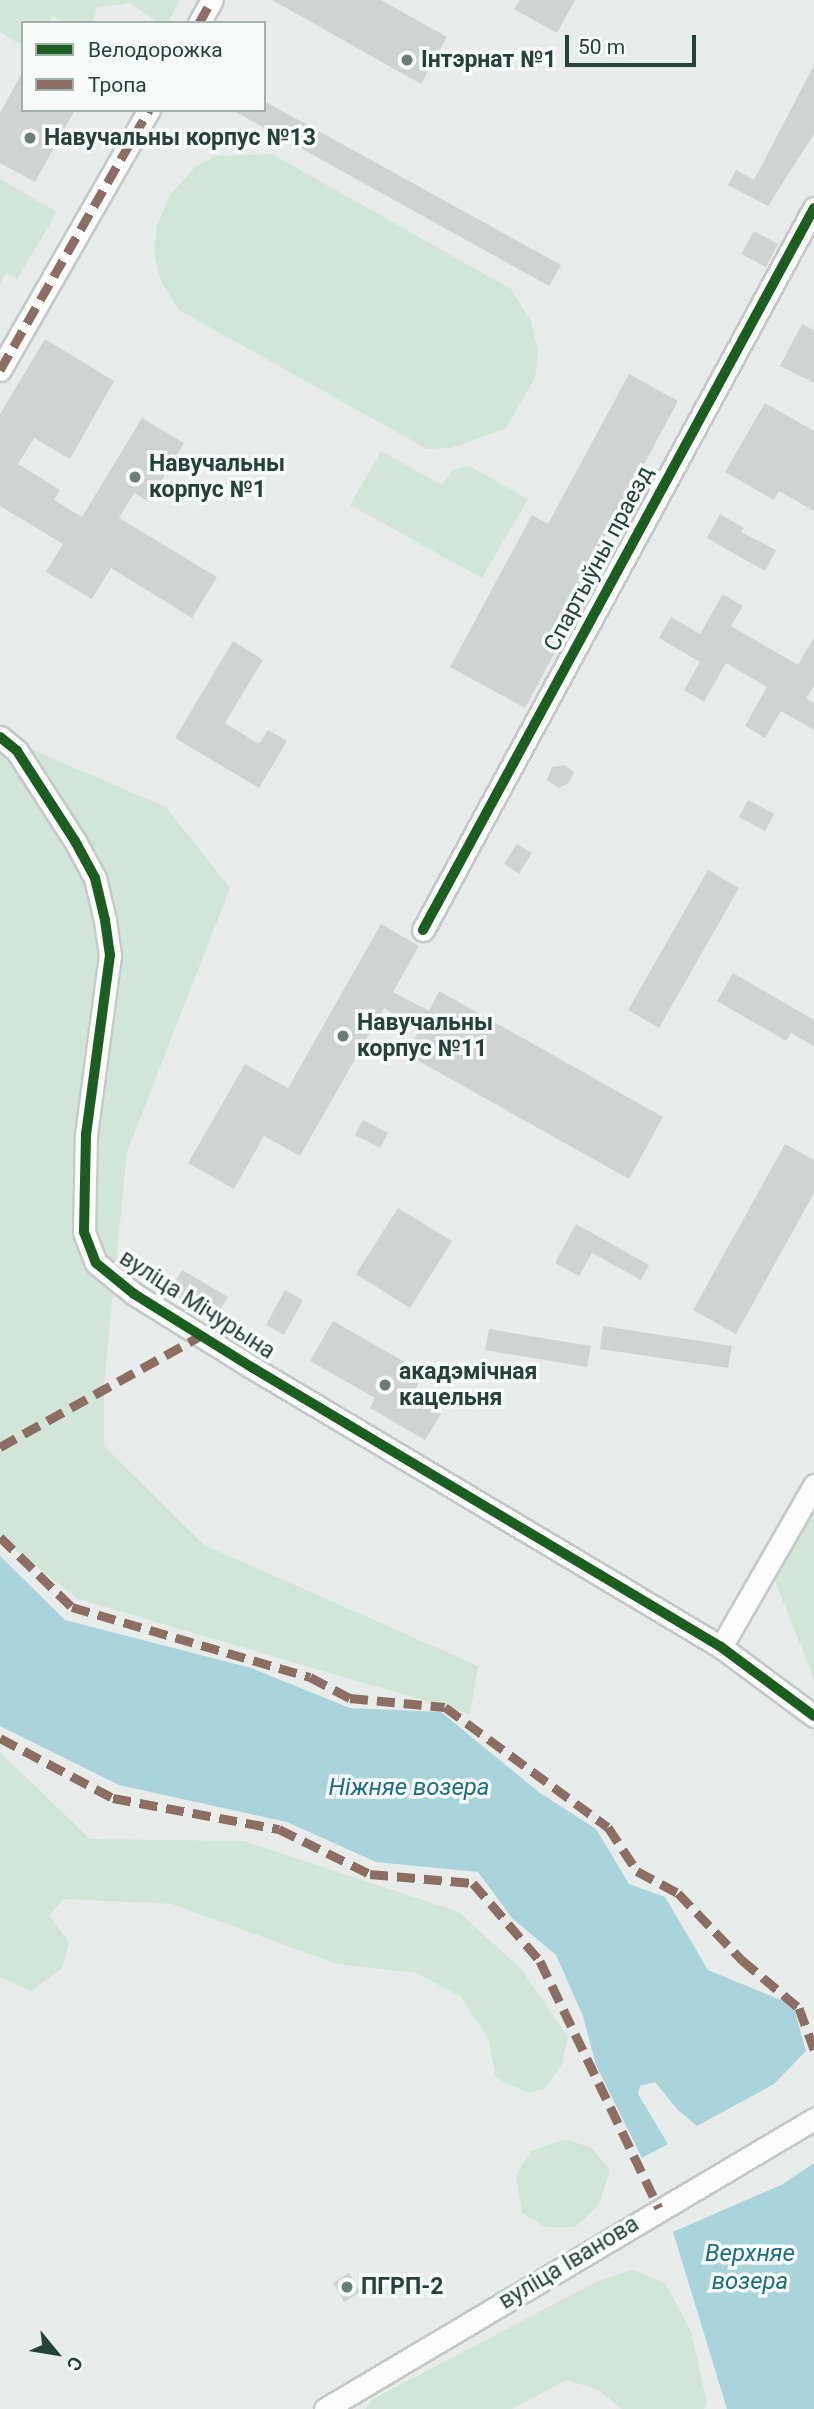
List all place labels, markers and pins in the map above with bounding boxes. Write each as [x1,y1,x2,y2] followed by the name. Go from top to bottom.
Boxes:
[421,46,556,74] place label: Інтэрнат №1
[399,52,415,68] marker: Інтэрнат №1
[44,124,316,152] place label: Навучальны корпус №13
[22,130,38,146] marker: Навучальны корпус №13
[149,450,285,504] place label: Навучальны корпус №1
[127,469,143,485] marker: Навучальны корпус №1
[357,1009,493,1063] place label: Навучальны корпус №11
[335,1028,351,1044] marker: Навучальны корпус №11
[399,1358,537,1412] place label: акадэмічная кацельня
[377,1377,393,1393] marker: акадэмічная кацельня
[361,2273,443,2301] place label: ПГРП-2
[339,2279,355,2295] marker: ПГРП-2

